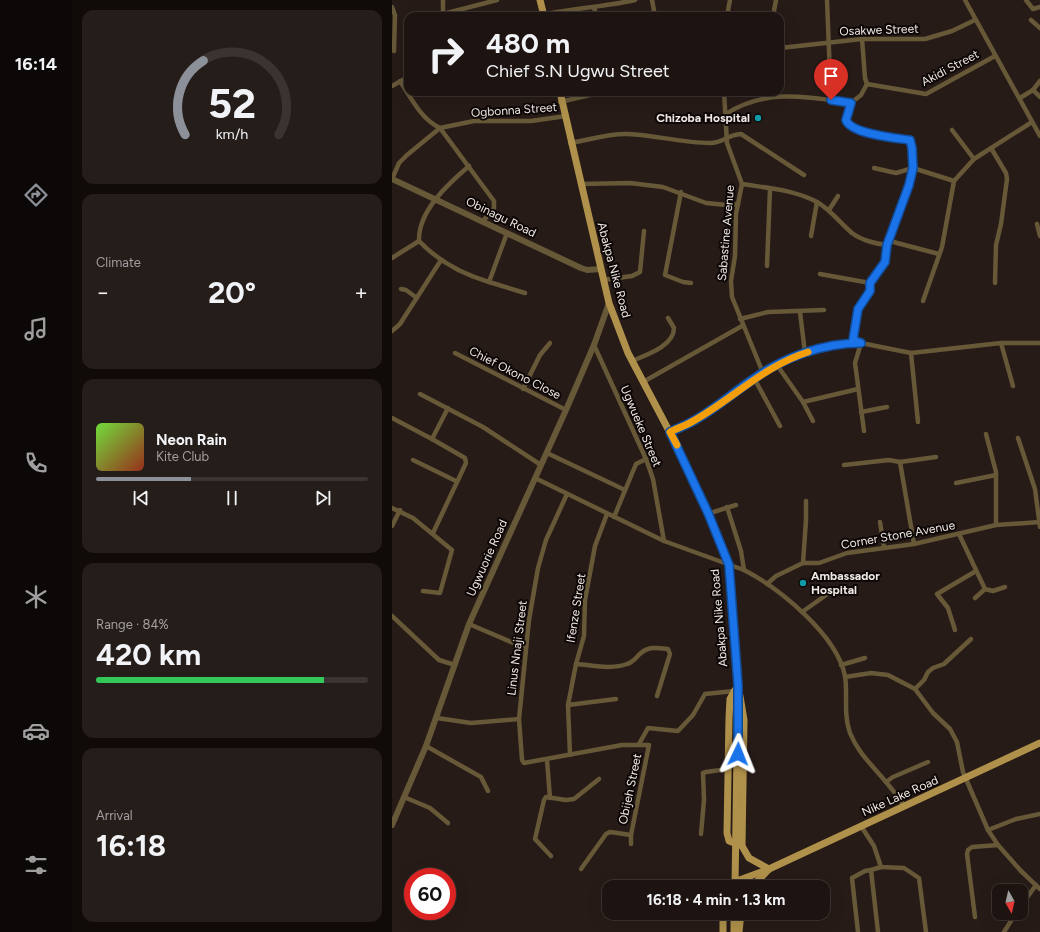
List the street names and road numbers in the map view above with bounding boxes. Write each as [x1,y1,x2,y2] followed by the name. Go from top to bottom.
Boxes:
[839,22,919,38] street label: Osakwe Street
[919,47,982,89] street label: Akidi Street
[470,100,558,120] street label: Ogbonna Street
[715,184,737,282] street label: Sabastine Avenue
[464,194,538,240] street label: Obinagu Road
[595,221,633,319] street label: Abakpa Nike Road
[467,344,564,402] street label: Chief Okono Close
[618,383,665,469] street label: Ugwueke Street
[464,517,510,599] street label: Ugwuorie Road
[840,518,957,552] street label: Corner Stone Avenue
[708,568,730,668] street label: Abakpa Nike Road
[564,572,588,644] street label: Ifenze Street
[504,599,530,696] street label: Linus Nnaji Street
[616,752,644,826] street label: Obijeh Street
[859,773,941,819] street label: Nike Lake Road

